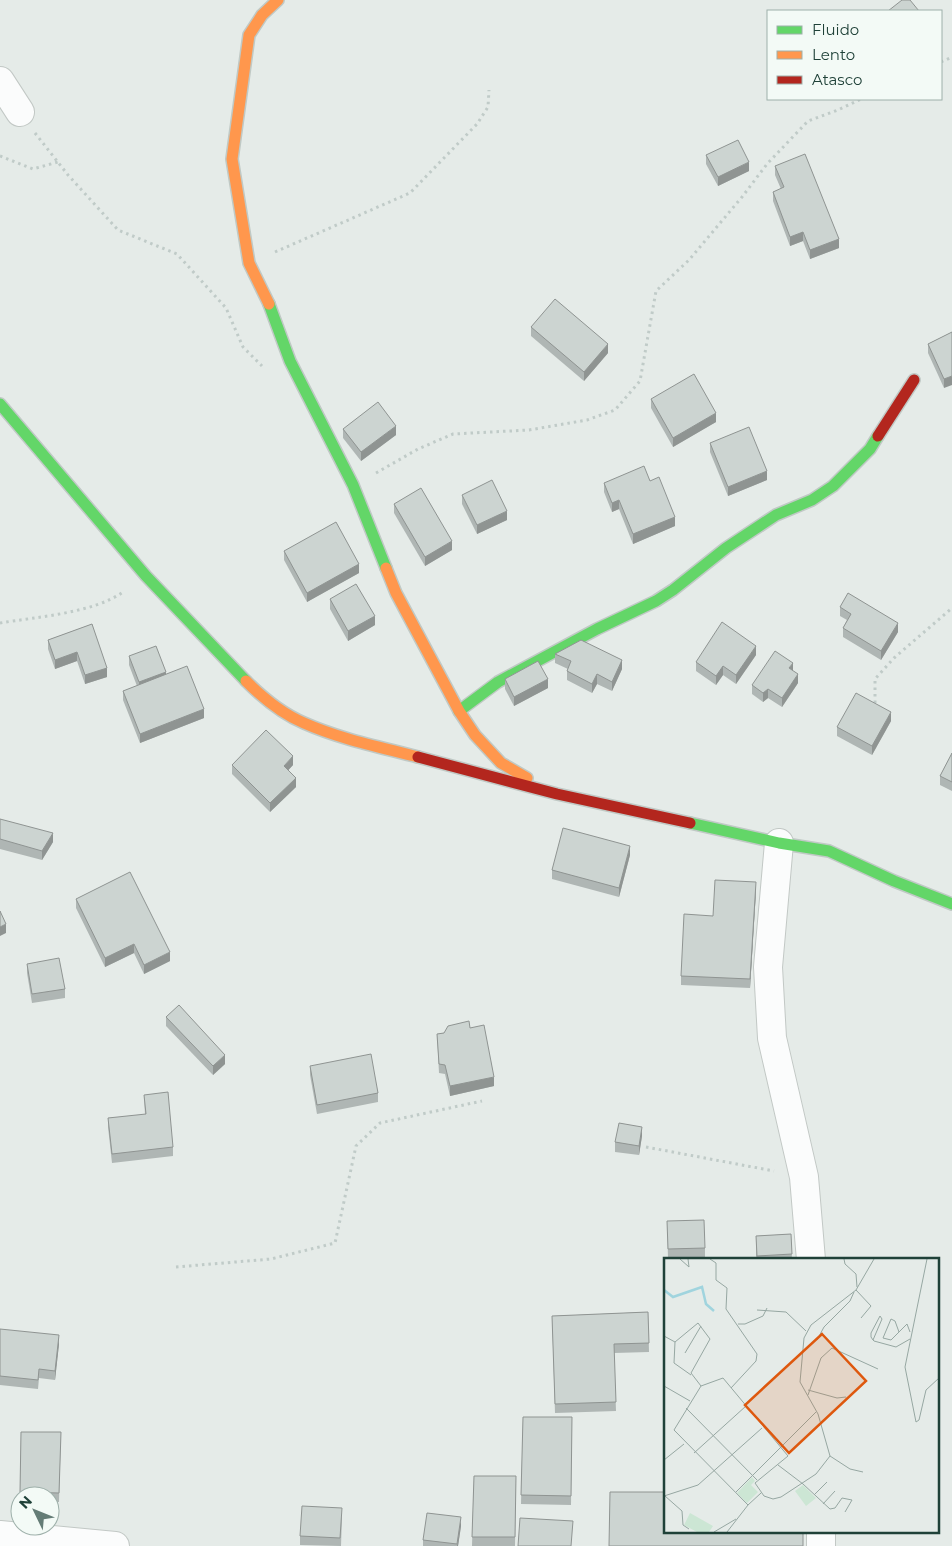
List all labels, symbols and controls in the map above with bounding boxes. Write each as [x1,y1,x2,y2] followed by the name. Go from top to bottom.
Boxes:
[767,10,942,100] legend
[812,20,859,39] text: Fluido
[812,45,855,64] text: Lento
[812,70,862,89] text: Atasco
[664,1258,940,1534] inset map
[10,1486,60,1536] north arrow
[15,1492,36,1512] text: N

